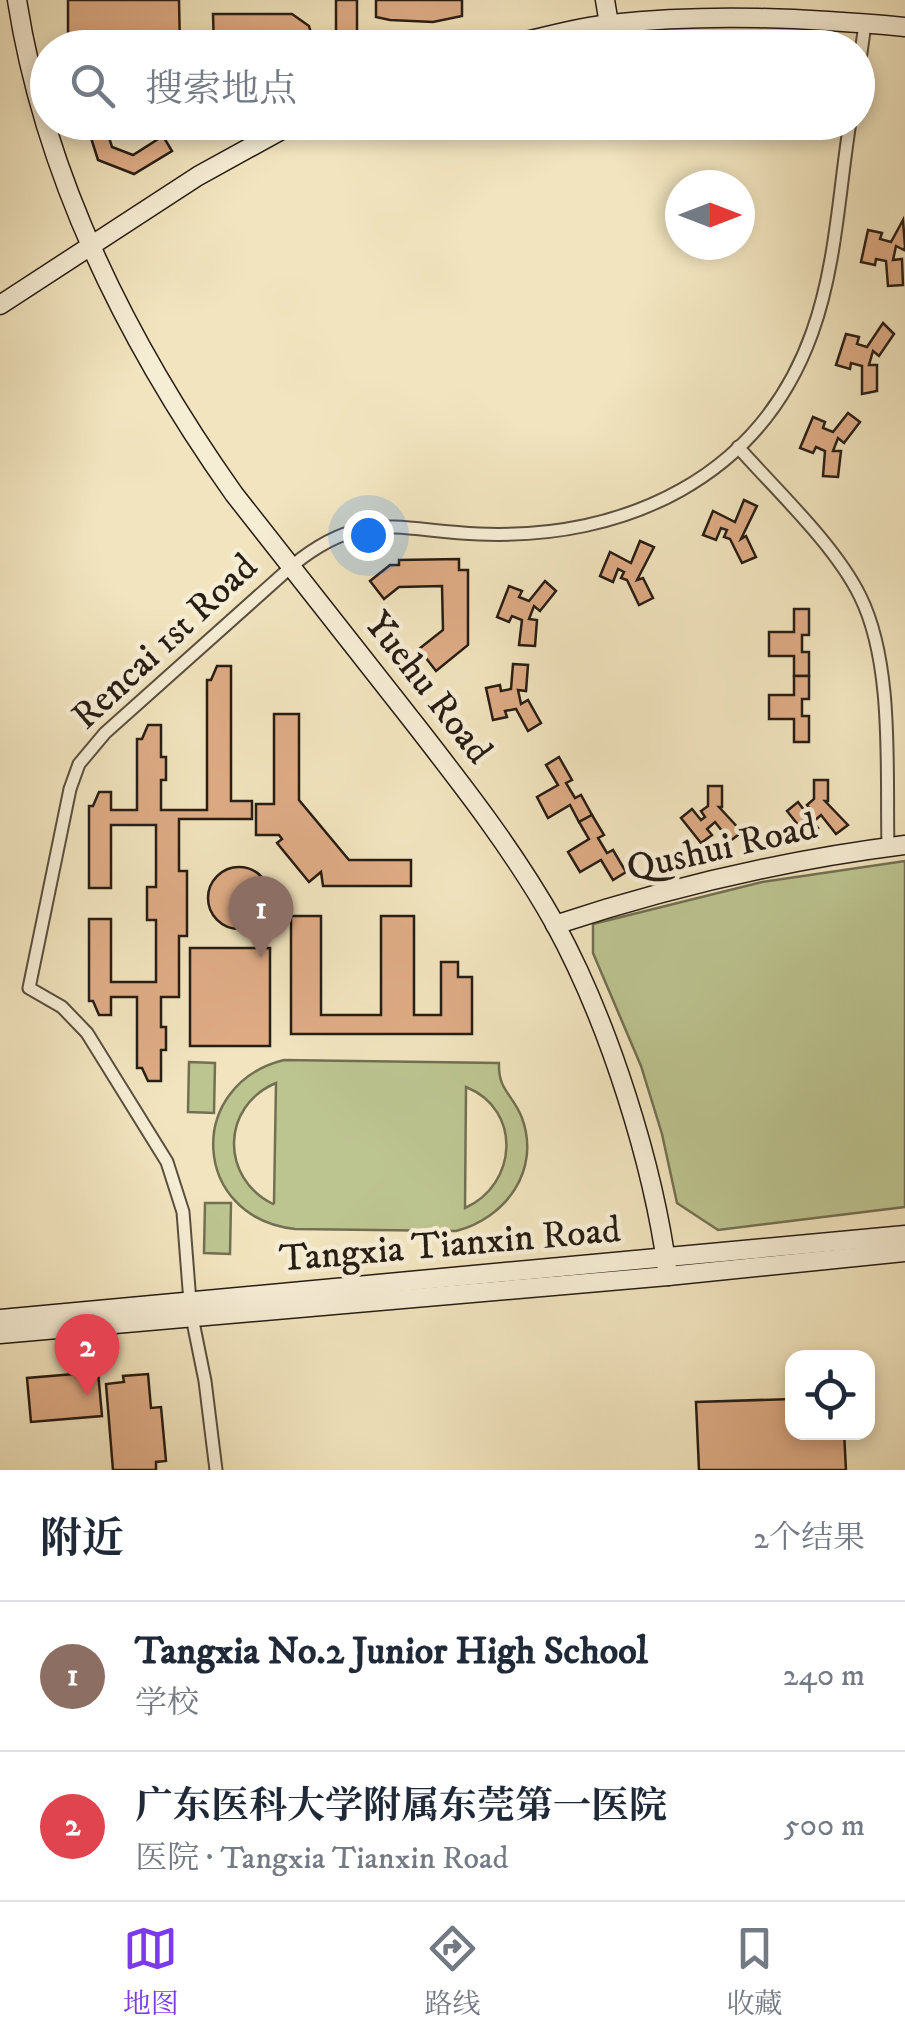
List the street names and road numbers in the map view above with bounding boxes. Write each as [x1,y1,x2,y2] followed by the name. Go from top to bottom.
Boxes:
[62,544,268,740] street label: Rencai 1st Road
[354,602,503,774] street label: Yuehu Road
[622,803,822,893] street label: Qushui Road
[277,1206,623,1284] street label: Tangxia Tianxin Road

